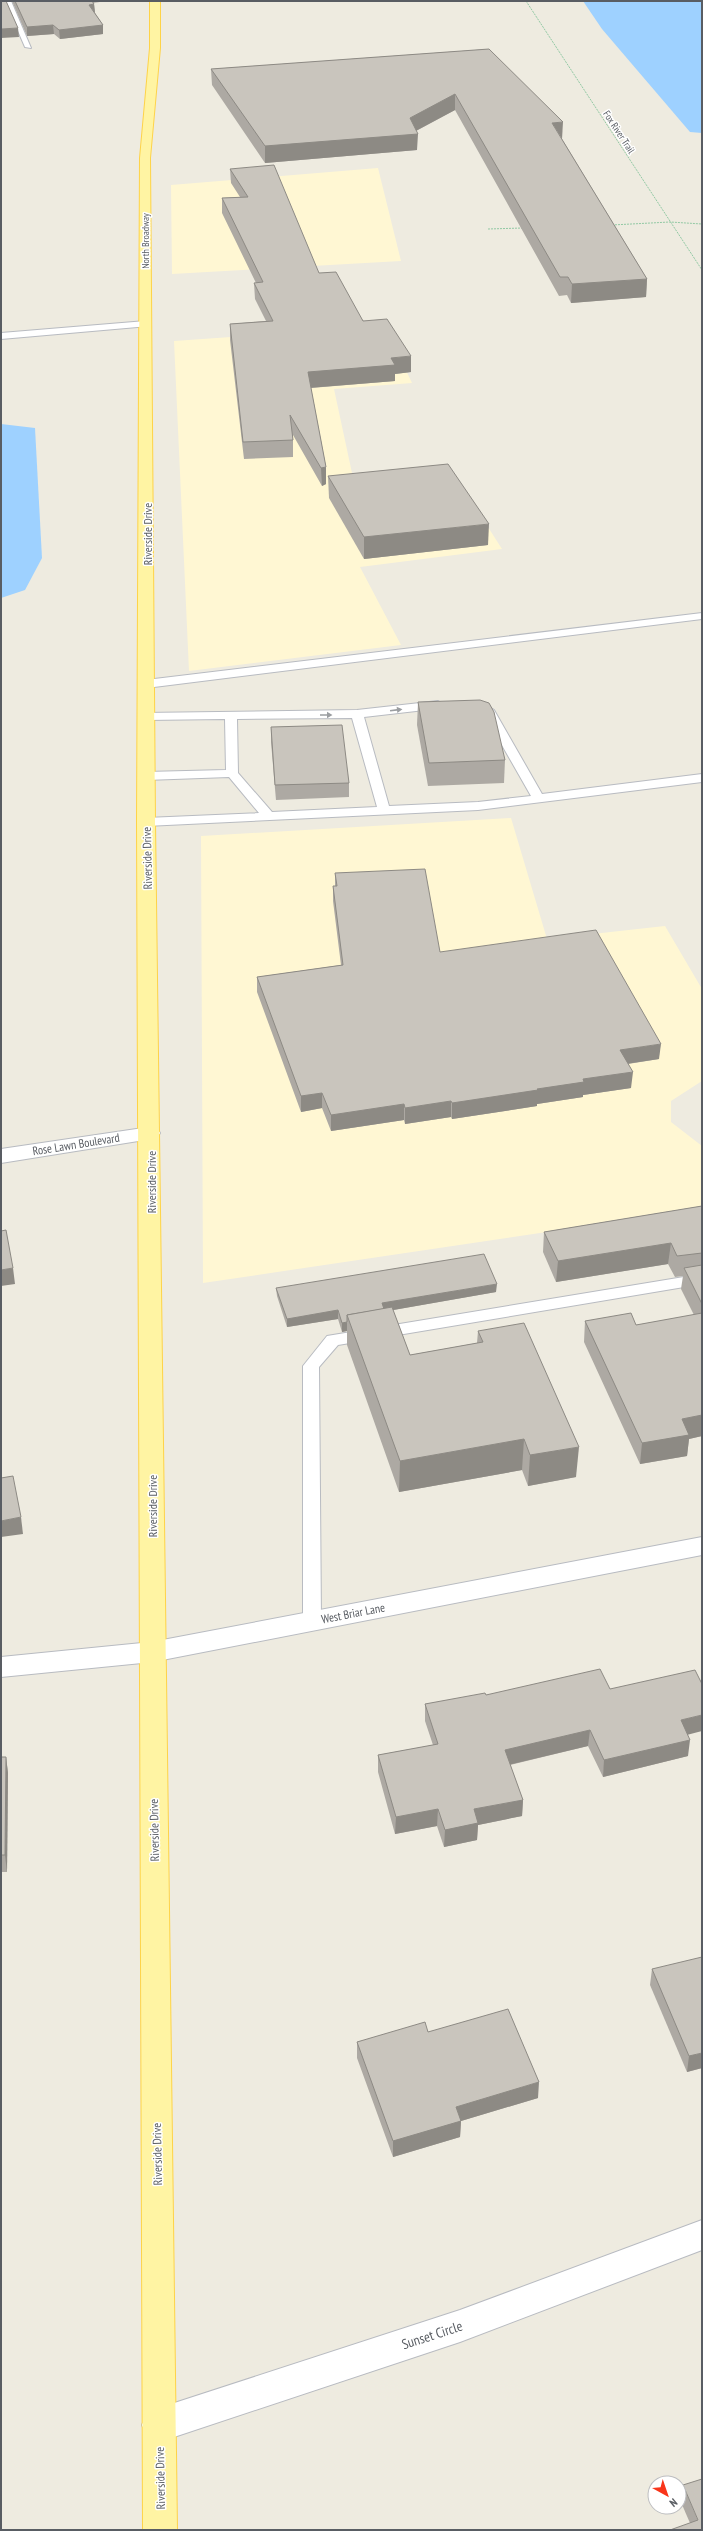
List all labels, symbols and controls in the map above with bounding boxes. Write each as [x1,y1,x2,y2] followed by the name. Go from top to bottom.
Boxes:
[600,108,638,157] street label: Fox River Trail
[139,213,152,269] street label: North Broadway
[140,503,155,565] street label: Riverside Drive
[390,707,402,713] one-way arrow
[320,712,333,718] one-way arrow
[139,827,155,889] street label: Riverside Drive
[31,1130,121,1158] street label: Rose Lawn Boulevard
[144,1151,159,1213] street label: Riverside Drive
[145,1475,160,1537] street label: Riverside Drive
[320,1599,386,1627] street label: West Briar Lane
[146,1799,162,1861] street label: Riverside Drive
[149,2123,165,2185] street label: Riverside Drive
[399,2317,465,2353] street label: Sunset Circle
[152,2447,168,2509] street label: Riverside Drive
[647,2475,687,2515] north arrow
[667,2495,680,2510] text: N

